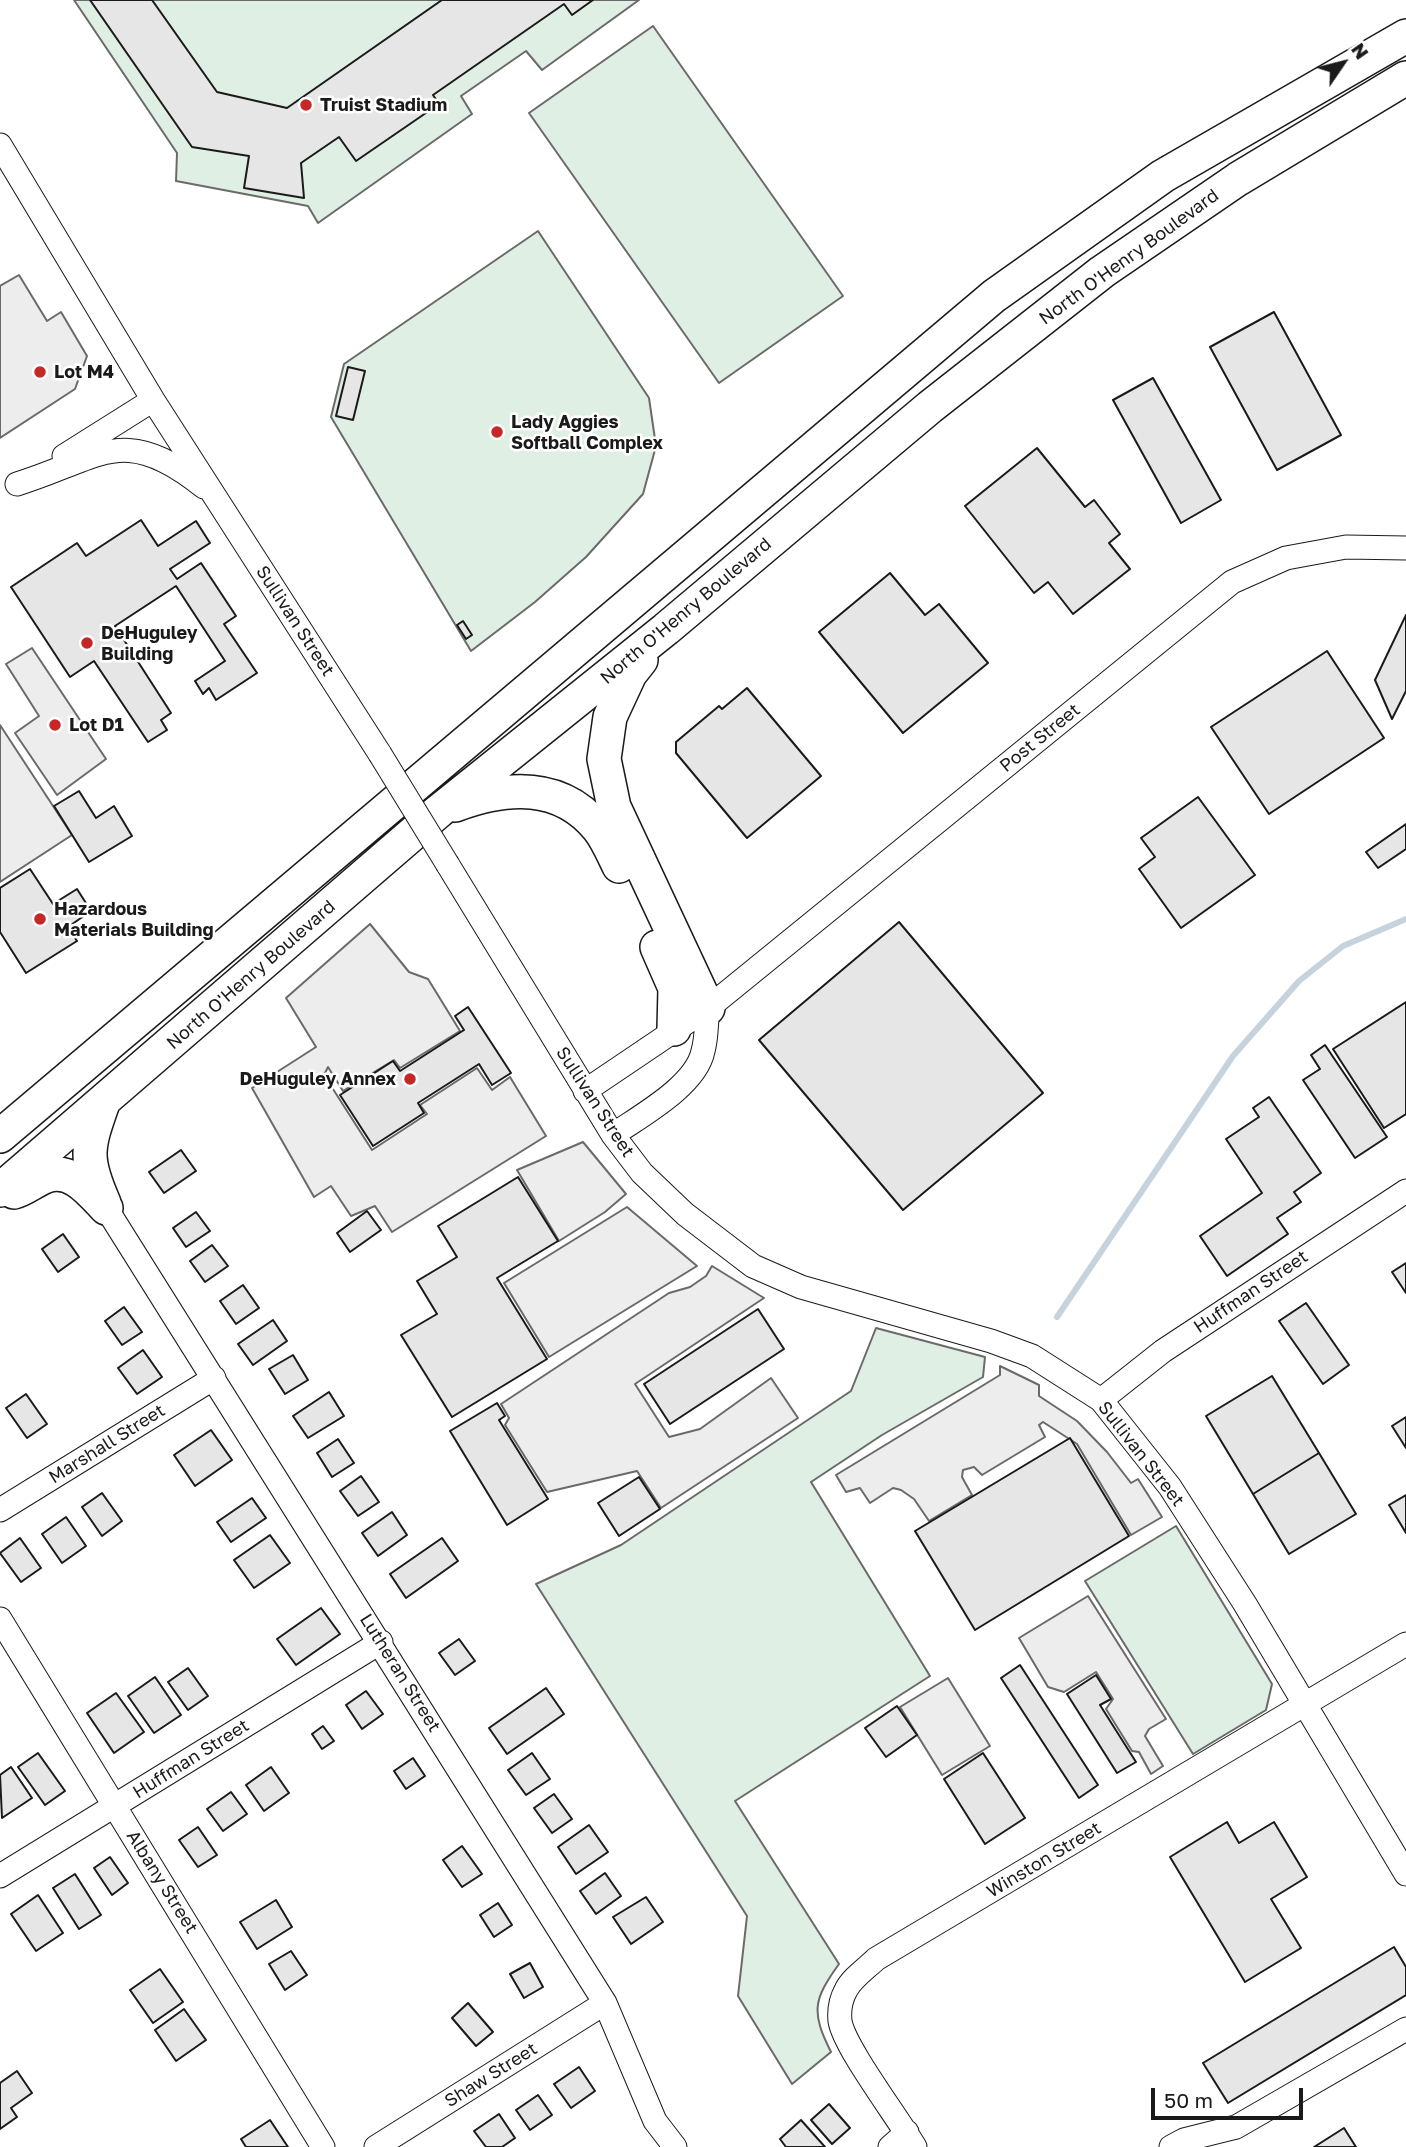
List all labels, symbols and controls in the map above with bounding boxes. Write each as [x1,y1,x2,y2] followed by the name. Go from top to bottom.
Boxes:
[1308,28,1378,98] north arrow
[1347,38,1374,63] text: N
[320,94,447,116] place label: Truist Stadium
[298,97,314,113] marker: Truist Stadium
[1035,185,1223,329] street label: North O'Henry Boulevard
[54,361,114,383] place label: Lot M4
[32,364,48,380] marker: Lot M4
[511,411,663,453] place label: Lady Aggies Softball Complex
[489,424,505,440] marker: Lady Aggies Softball Complex
[596,533,776,689] street label: North O'Henry Boulevard
[251,562,339,680] street label: Sullivan Street
[101,622,198,664] place label: DeHuguley Building
[79,635,95,651] marker: DeHuguley Building
[996,699,1084,777] street label: Post Street
[69,714,124,736] place label: Lot D1
[47,717,63,733] marker: Lot D1
[162,896,340,1054] street label: North O'Henry Boulevard
[54,898,214,940] place label: Hazardous Materials Building
[32,911,48,927] marker: Hazardous Materials Building
[551,1043,639,1161] street label: Sullivan Street
[240,1068,396,1090] place label: DeHuguley Annex
[402,1071,418,1087] marker: DeHuguley Annex
[1190,1246,1312,1338] street label: Huffman Street
[1093,1397,1189,1511] street label: Sullivan Street
[45,1400,169,1488] street label: Marshall Street
[355,1610,445,1736] street label: Lutheran Street
[129,1715,253,1803] street label: Huffman Street
[983,1817,1105,1903] street label: Winston Street
[122,1827,202,1937] street label: Albany Street
[441,2038,541,2112] street label: Shaw Street
[1154,2074,1306,2118] scale bar
[1164,2087,1213,2113] text: 50 m

